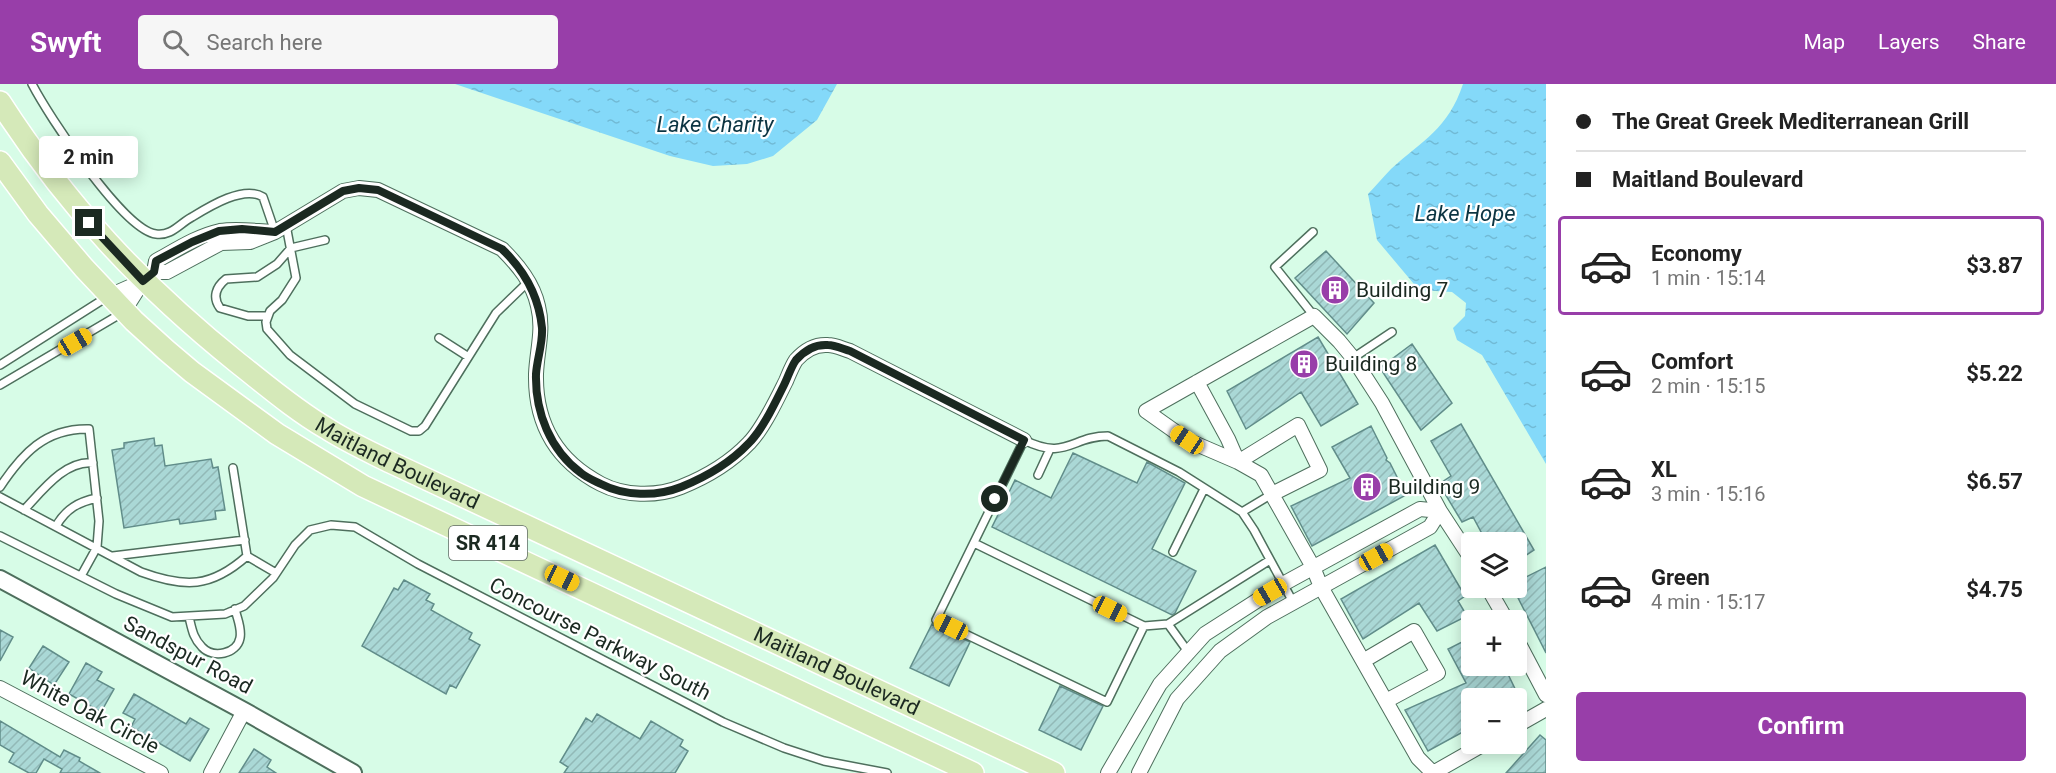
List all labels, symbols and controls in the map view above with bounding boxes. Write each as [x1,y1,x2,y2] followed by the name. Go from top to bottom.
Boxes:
[138,15,558,69] search box
[30,26,102,59] text: Swyft
[159,26,192,59] icon: search
[207,30,322,55] text: Search here
[1803,30,1845,54] text: Map
[1878,30,1939,54] text: Layers
[1972,30,2026,54] text: Share
[1612,109,1969,134] text: The Great Greek Mediterranean Grill
[656,112,774,137] water label: Lake Charity
[40,136,138,178] callout: 2 min
[63,145,114,169] text: 2 min
[1612,167,1803,192] text: Maitland Boulevard
[1414,201,1516,226] water label: Lake Hope
[75,209,102,236] route end
[1579,239,1633,293] icon: car
[1651,241,1742,266] text: Economy
[1966,253,2023,278] text: $3.87
[1651,266,1766,290] text: 1 min · 15:14
[1319,274,1351,306] building icon: Building 7
[1356,278,1448,302] place label: Building 7
[55,325,95,359] car
[1579,347,1633,401] icon: car
[1288,348,1320,380] building icon: Building 8
[1651,349,1733,374] text: Comfort
[1325,352,1417,376] place label: Building 8
[1966,361,2023,386] text: $5.22
[1651,374,1766,398] text: 2 min · 15:15
[311,412,483,514] street label: Maitland Boulevard
[1167,422,1207,458] car
[1579,455,1633,509] icon: car
[1651,457,1677,482] text: XL
[1966,469,2023,494] text: $6.57
[1351,471,1383,503] building icon: Building 9
[1388,475,1480,499] place label: Building 9
[1651,482,1766,506] text: 3 min · 15:16
[981,485,1008,512] route start
[449,526,527,560] road number: SR 414
[1461,532,1527,754] map controls
[1461,532,1527,598] button: layers
[1356,540,1396,574] car
[542,562,582,594] car
[1579,563,1633,617] icon: car
[1651,565,1710,590] text: Green
[485,573,715,705] street label: Concourse Parkway South
[1250,575,1290,609] car
[1966,577,2023,602] text: $4.75
[1651,590,1766,614] text: 4 min · 15:17
[1090,593,1130,625] car
[1461,610,1527,676] button: +
[120,611,256,699] street label: Sandspur Road
[931,611,971,643] car
[750,622,923,720] street label: Maitland Boulevard
[17,665,163,759] street label: White Oak Circle
[1461,688,1527,754] button: −
[1576,692,2026,761] button: Confirm

